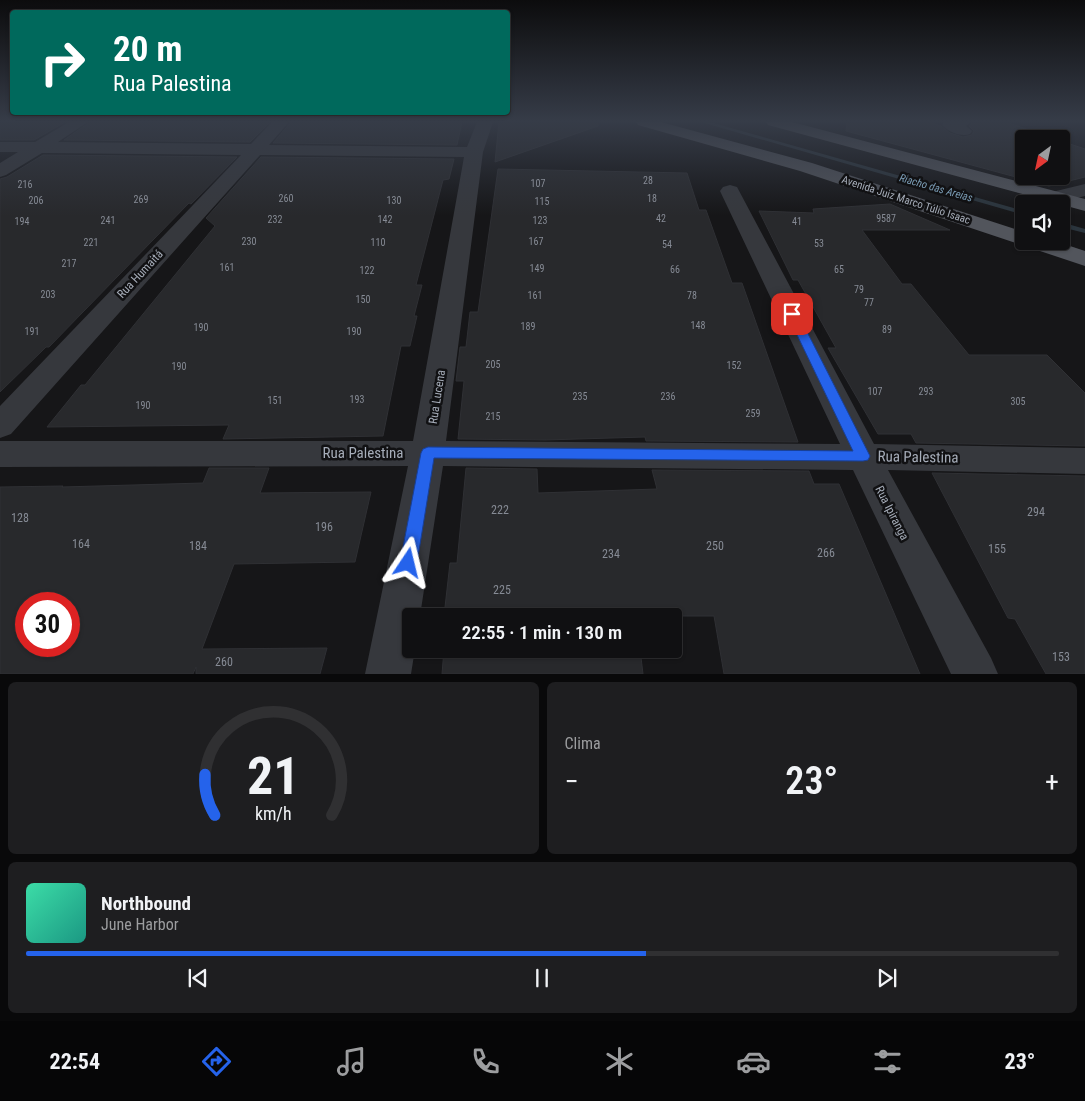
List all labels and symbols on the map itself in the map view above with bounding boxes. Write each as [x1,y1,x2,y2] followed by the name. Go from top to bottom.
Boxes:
[1015,130,1070,185] north arrow
[898,171,974,205] water label: Riacho das Areias
[840,173,972,227] street label: Avenida Juiz Marco Túlio Isaac
[643,175,653,186] house number: 28
[531,178,545,189] house number: 107
[18,179,32,190] house number: 216
[279,193,293,204] house number: 260
[647,193,657,204] house number: 18
[134,194,148,205] house number: 269
[29,195,43,206] house number: 206
[387,195,401,206] house number: 130
[535,196,549,207] house number: 115
[656,213,666,224] house number: 42
[876,213,896,224] house number: 9587
[268,214,282,225] house number: 232
[378,214,392,225] house number: 142
[101,215,115,226] house number: 241
[533,215,547,226] house number: 123
[15,216,29,227] house number: 194
[792,216,802,227] house number: 41
[242,236,256,247] house number: 230
[529,236,543,247] house number: 167
[84,237,98,248] house number: 221
[371,237,385,248] house number: 110
[814,238,824,249] house number: 53
[662,239,672,250] house number: 54
[114,247,166,301] street label: Rua Humaitá
[62,258,76,269] house number: 217
[220,262,234,273] house number: 161
[530,263,544,274] house number: 149
[670,264,680,275] house number: 66
[834,264,844,275] house number: 65
[360,265,374,276] house number: 122
[854,284,864,295] house number: 79
[41,289,55,300] house number: 203
[528,290,542,301] house number: 161
[687,290,697,301] house number: 78
[771,293,813,335] pin
[356,294,370,305] house number: 150
[864,297,874,308] house number: 77
[691,320,705,331] house number: 148
[521,321,535,332] house number: 189
[194,322,208,333] house number: 190
[882,324,892,335] house number: 89
[25,326,39,337] house number: 191
[347,326,361,337] house number: 190
[486,359,500,370] house number: 205
[727,360,741,371] house number: 152
[172,361,186,372] house number: 190
[426,369,448,425] street label: Rua Lucena
[868,386,882,397] house number: 107
[919,386,933,397] house number: 293
[573,391,587,402] house number: 235
[661,391,675,402] house number: 236
[350,394,364,405] house number: 193
[268,395,282,406] house number: 151
[1011,396,1025,407] house number: 305
[136,400,150,411] house number: 190
[746,408,760,419] house number: 259
[486,411,500,422] house number: 215
[323,444,403,462] street label: Rua Palestina
[877,447,959,467] street label: Rua Palestina
[872,484,912,543] street label: Rua Ipiranga
[491,503,509,517] house number: 222
[1027,505,1045,519] house number: 294
[11,511,29,525] house number: 128
[315,520,333,534] house number: 196
[381,536,433,588] position arrow
[72,537,90,551] house number: 164
[189,539,207,553] house number: 184
[706,539,724,553] house number: 250
[988,542,1006,556] house number: 155
[817,546,835,560] house number: 266
[602,547,620,561] house number: 234
[493,583,511,597] house number: 225
[15,592,80,657] speed limit sign: 30
[1052,650,1070,664] house number: 153
[215,655,233,669] house number: 260

